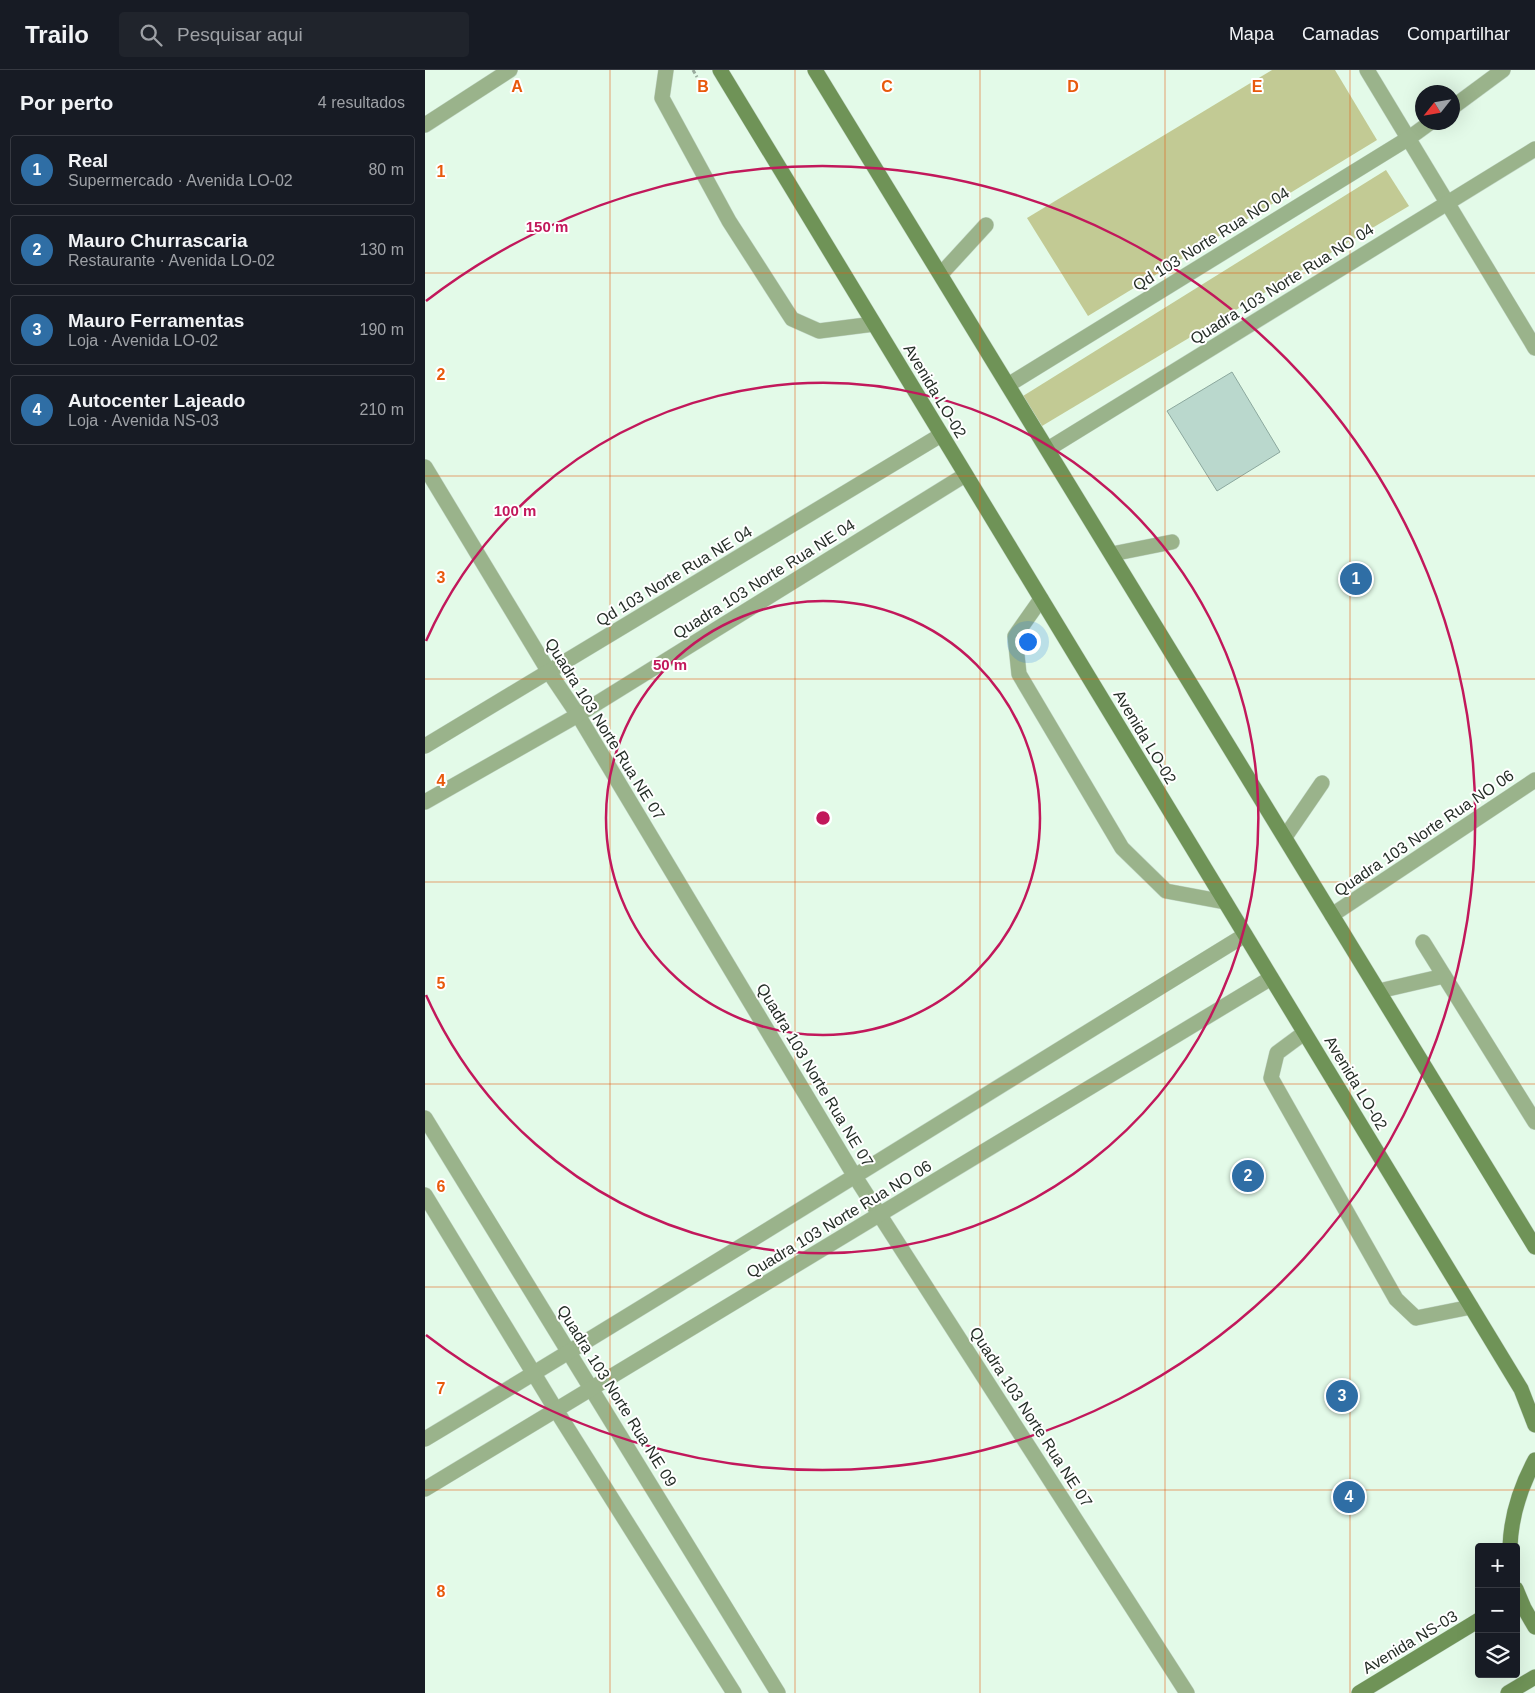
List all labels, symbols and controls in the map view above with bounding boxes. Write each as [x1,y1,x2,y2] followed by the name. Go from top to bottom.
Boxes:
[119,12,469,57] search box
[25,21,89,48] text: Trailo
[137,21,165,49] icon: search
[177,24,303,45] text: Pesquisar aqui
[1229,24,1274,44] text: Mapa
[1302,24,1379,44] text: Camadas
[1407,24,1510,44] text: Compartilhar
[511,78,523,95] text: A
[697,78,709,95] text: B
[881,78,893,95] text: C
[1067,78,1079,95] text: D
[1252,78,1263,95] text: E
[1415,85,1460,130] north arrow
[20,91,113,114] text: Por perto
[318,94,405,111] text: 4 resultados
[68,150,108,171] text: Real
[33,161,41,178] text: 1
[368,161,404,178] text: 80 m
[437,163,446,180] text: 1
[68,172,293,189] text: Supermercado · Avenida LO-02
[1130,184,1292,294] street label: Qd 103 Norte Rua NO 04
[526,218,568,235] text: 150 m
[1187,220,1377,348] street label: Quadra 103 Norte Rua NO 04
[68,230,248,251] text: Mauro Churrascaria
[33,241,41,258] text: 2
[360,241,404,258] text: 130 m
[68,252,275,269] text: Restaurante · Avenida LO-02
[68,310,244,331] text: Mauro Ferramentas
[33,321,41,338] text: 3
[360,321,404,338] text: 190 m
[68,332,218,349] text: Loja · Avenida LO-02
[900,341,970,441] street label: Avenida LO-02
[437,366,446,383] text: 2
[68,390,245,411] text: Autocenter Lajeado
[33,401,41,418] text: 4
[360,401,404,418] text: 210 m
[68,412,219,429] text: Loja · Avenida NS-03
[494,502,536,519] text: 100 m
[670,516,858,642] street label: Quadra 103 Norte Rua NE 04
[593,523,755,629] street label: Qd 103 Norte Rua NE 04
[1340,560,1372,598] pin: 1
[437,569,446,586] text: 3
[1015,629,1041,655] your location
[542,635,668,823] street label: Quadra 103 Norte Rua NE 07
[653,656,687,673] text: 50 m
[1110,687,1180,787] street label: Avenida LO-02
[1331,766,1517,899] street label: Quadra 103 Norte Rua NO 06
[437,772,446,789] text: 4
[814,809,832,827] centre of rings
[437,975,446,992] text: 5
[753,980,877,1170] street label: Quadra 103 Norte Rua NE 07
[1321,1033,1391,1133] street label: Avenida LO-02
[744,1157,935,1281] street label: Quadra 103 Norte Rua NO 06
[1232,1157,1264,1195] pin: 2
[437,1178,446,1195] text: 6
[554,1302,680,1490] street label: Quadra 103 Norte Rua NE 09
[966,1324,1096,1510] street label: Quadra 103 Norte Rua NE 07
[1326,1377,1358,1415] pin: 3
[437,1380,446,1397] text: 7
[1333,1478,1365,1516] pin: 4
[1475,1543,1520,1678] map controls
[1475,1543,1520,1588] button: +
[437,1583,446,1600] text: 8
[1475,1588,1520,1633] button: −
[1360,1607,1460,1677] street label: Avenida NS-03
[1475,1633,1520,1678] button: layers

